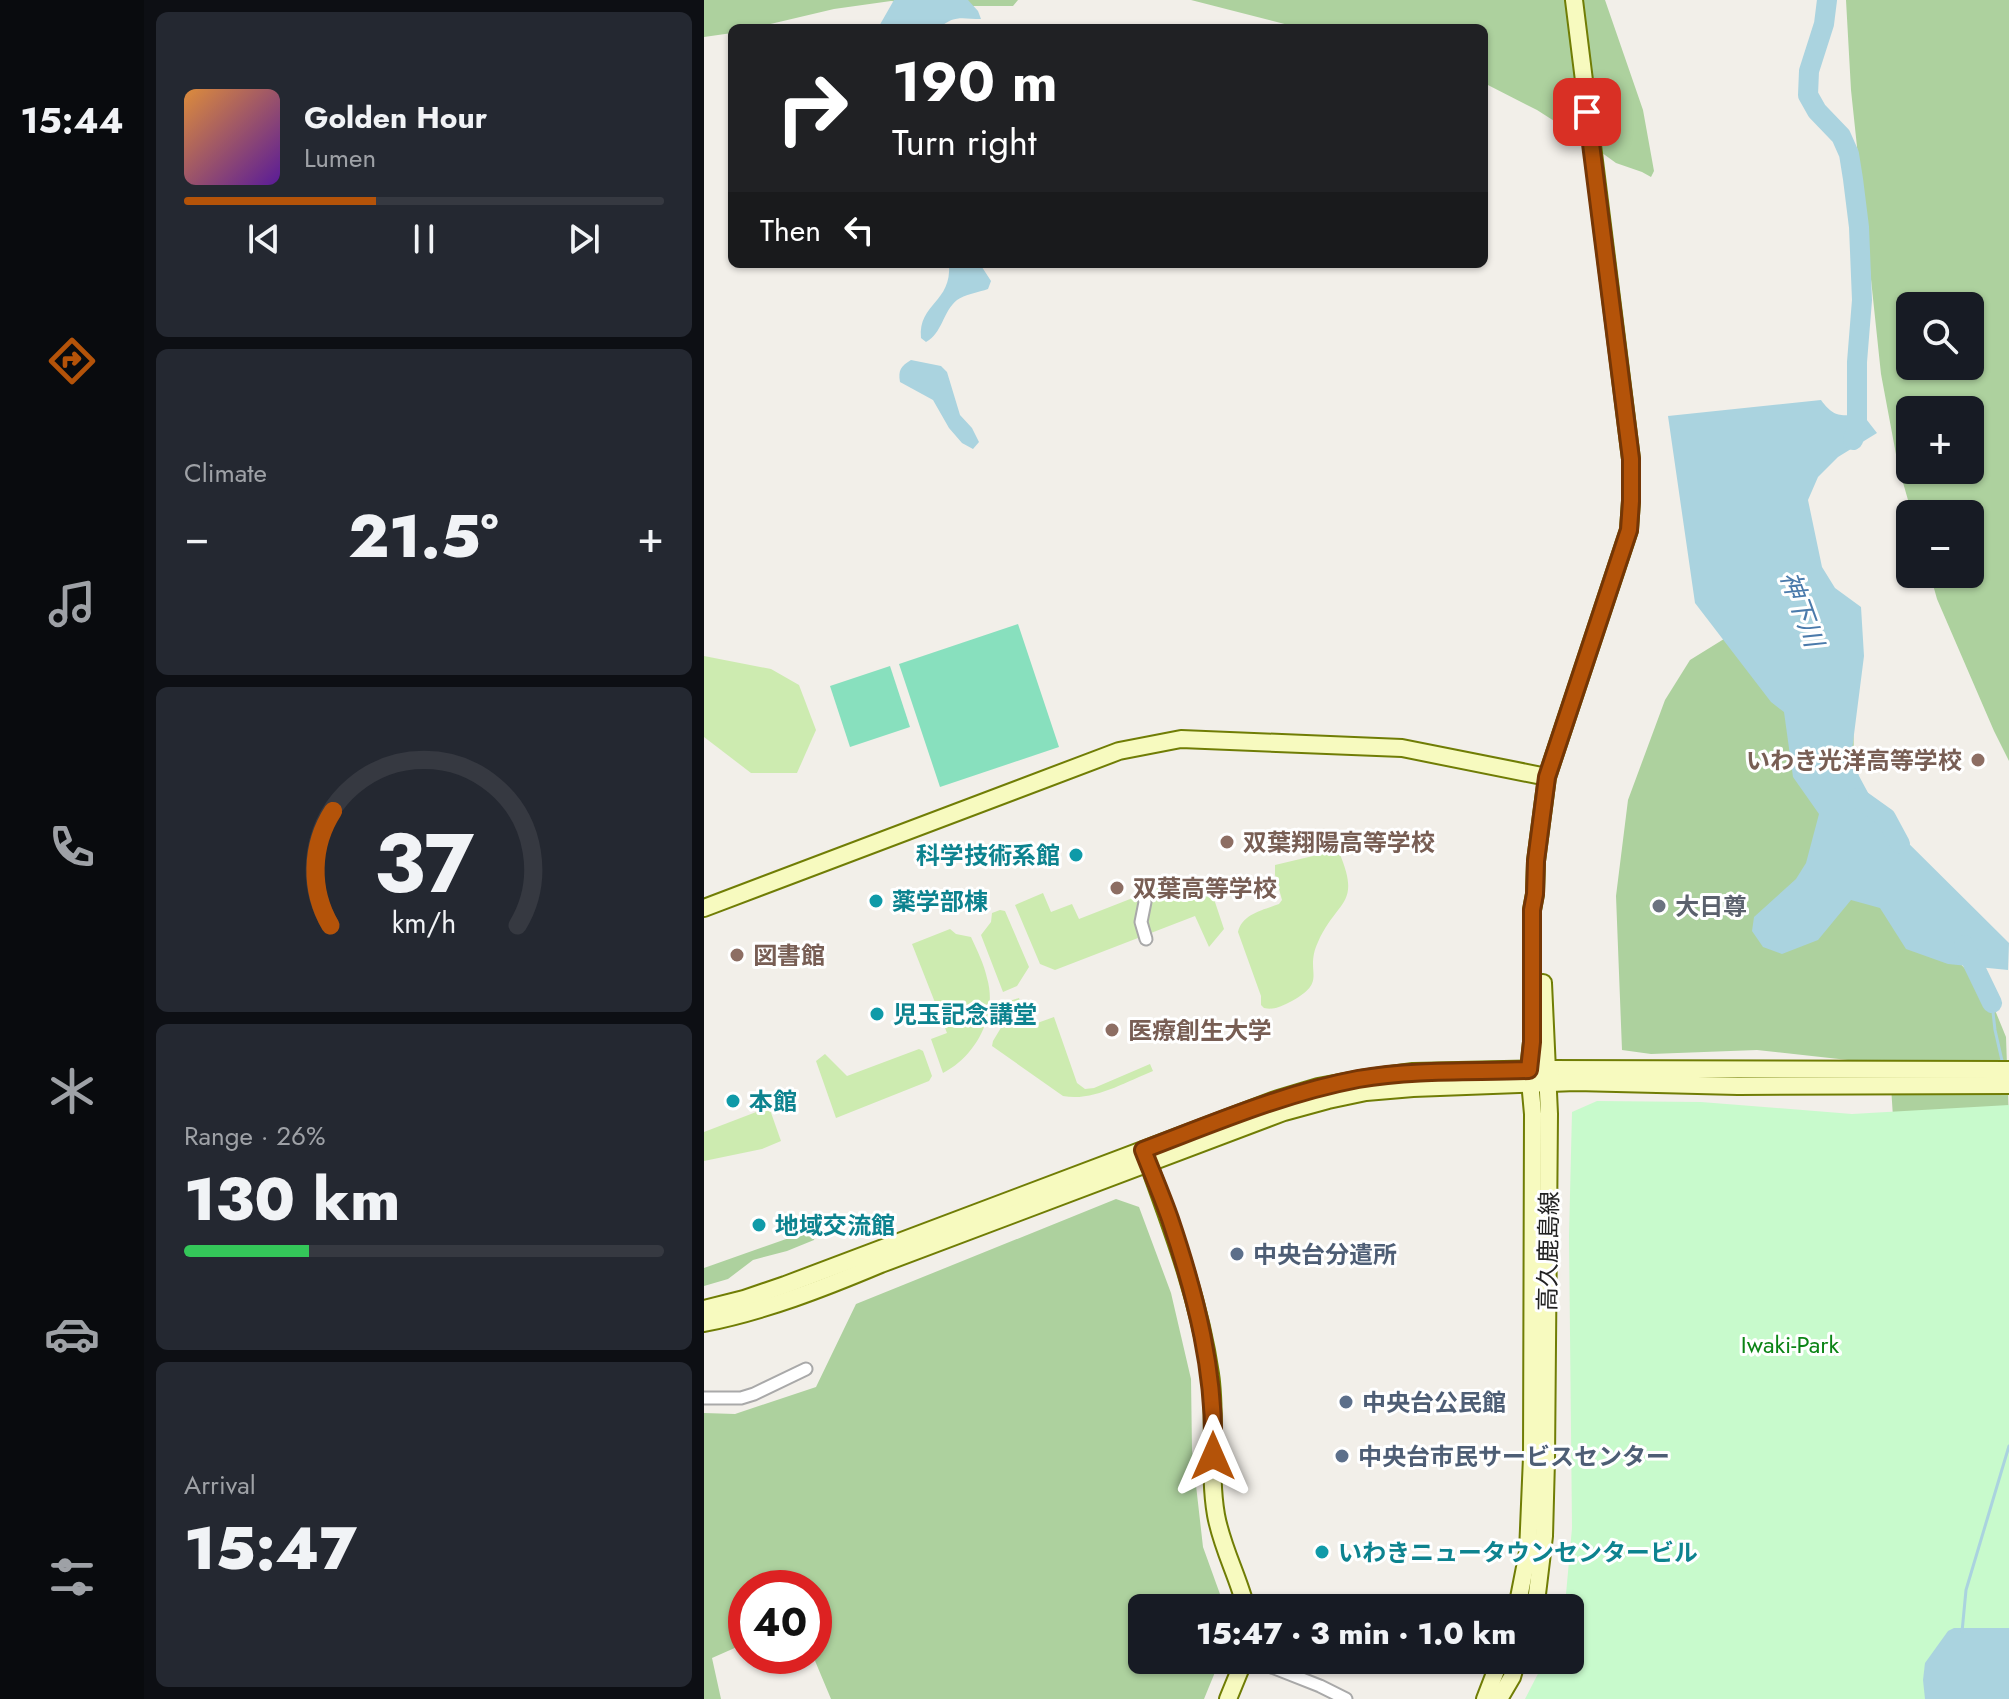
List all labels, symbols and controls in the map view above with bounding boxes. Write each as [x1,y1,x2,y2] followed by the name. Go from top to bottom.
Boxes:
[892,41,1058,122] text: 190 m
[760,56,864,160] icon: right
[1553,78,1621,146] pin
[1565,90,1609,134] icon: arrive
[20,94,124,146] text: 15:44
[304,96,487,139] text: Golden Hour
[892,116,1037,168] text: Turn right
[304,139,376,177] text: Lumen
[837,208,881,252] icon: left
[760,209,821,252] text: Then
[242,217,286,261] icon: previous
[402,217,446,261] icon: pause
[562,217,606,261] icon: next
[1896,292,1984,588] map controls
[1896,292,1984,380] button: search
[44,333,100,389] icon: directions
[1896,396,1984,484] button: +
[184,454,267,492] text: Climate
[348,493,499,580] text: 21.5°
[1896,500,1984,588] button: −
[184,505,210,569] text: −
[637,505,664,569] text: +
[1771,566,1834,655] water label: 神下川
[44,576,100,632] icon: music
[1746,743,1962,778] place label: いわき光洋高等学校
[1969,751,1987,769] marker: いわき光洋高等学校
[374,802,474,922] text: 37
[44,819,100,875] icon: phone
[1243,825,1435,860] place label: 双葉翔陽高等学校
[1218,833,1236,851] marker: 双葉翔陽高等学校
[916,838,1060,873] place label: 科学技術系館
[1067,846,1085,864] marker: 科学技術系館
[1133,871,1277,906] place label: 双葉高等学校
[1108,879,1126,897] marker: 双葉高等学校
[892,884,988,919] place label: 薬学部棟
[1675,889,1747,924] place label: 大日尊
[867,892,885,910] marker: 薬学部棟
[1650,897,1668,915] marker: 大日尊
[392,902,456,944] text: km/h
[753,938,825,973] place label: 図書館
[728,946,746,964] marker: 図書館
[893,997,1037,1032] place label: 児玉記念講堂
[868,1005,886,1023] marker: 児玉記念講堂
[1128,1013,1272,1048] place label: 医療創生大学
[1103,1021,1121,1039] marker: 医療創生大学
[44,1063,100,1119] icon: climate
[749,1084,797,1119] place label: 本館
[724,1092,742,1110] marker: 本館
[184,1117,326,1155] text: Range · 26%
[184,1156,400,1243] text: 130 km
[1529,1191,1567,1311] street label: 高久鹿島線
[775,1208,895,1243] place label: 地域交流館
[750,1216,768,1234] marker: 地域交流館
[1253,1237,1397,1272] place label: 中央台分遣所
[1228,1245,1246,1263] marker: 中央台分遣所
[44,1306,100,1362] icon: car
[1741,1327,1840,1362] park label: Iwaki-Park
[1362,1385,1506,1420] place label: 中央台公民館
[1337,1393,1355,1411] marker: 中央台公民館
[1171,1414,1255,1498] position arrow
[1358,1439,1670,1474] place label: 中央台市民サービスセンター
[1333,1447,1351,1465] marker: 中央台市民サービスセンター
[184,1466,256,1504] text: Arrival
[184,1505,357,1592] text: 15:47
[1338,1535,1698,1570] place label: いわきニュータウンセンタービル
[1313,1543,1331,1561] marker: いわきニュータウンセンタービル
[44,1549,100,1605] icon: filters
[728,1570,832,1674] speed limit sign: 40
[1196,1612,1516,1655] text: 15:47 · 3 min · 1.0 km

